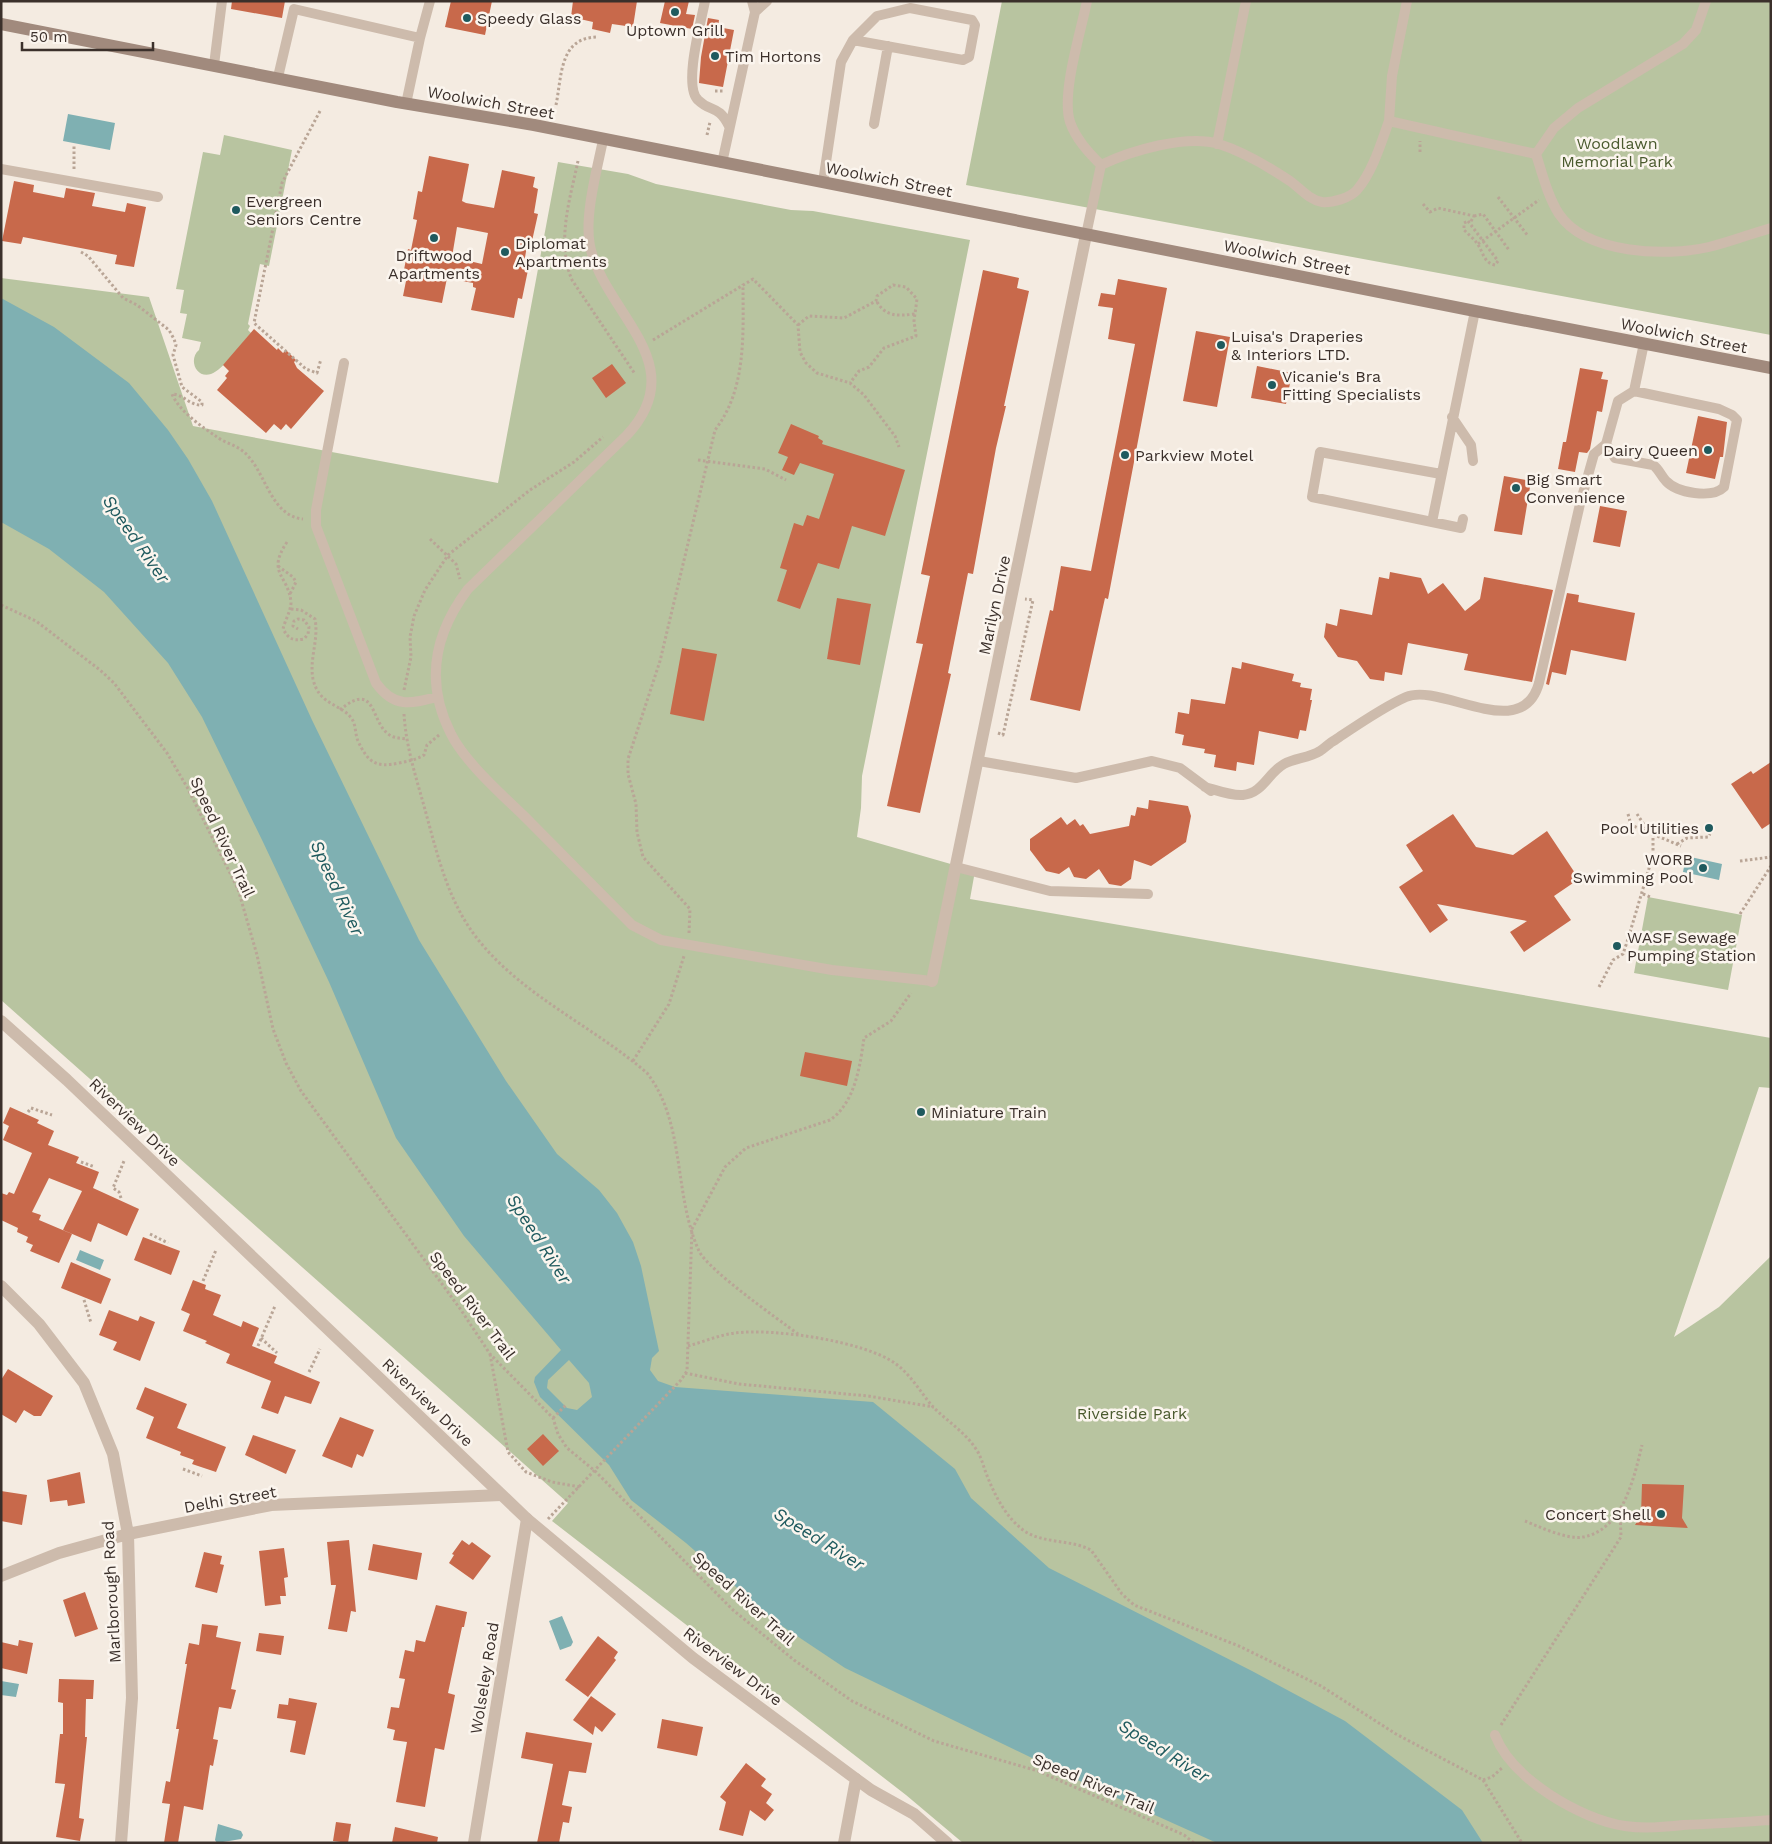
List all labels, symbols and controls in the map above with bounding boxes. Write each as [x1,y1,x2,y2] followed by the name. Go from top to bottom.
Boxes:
[669,6,681,18] marker: Uptown Grill
[477,9,581,28] place label: Speedy Glass
[461,12,473,24] marker: Speedy Glass
[22,20,154,52] scale bar
[626,21,724,40] place label: Uptown Grill
[30,28,67,46] text: 50 m
[725,47,821,66] place label: Tim Hortons
[709,50,721,62] marker: Tim Hortons
[426,82,556,123] street label: Woolwich Street
[1561,134,1673,171] park label: Woodlawn Memorial Park
[824,158,954,201] street label: Woolwich Street
[246,192,362,229] place label: Evergreen Seniors Centre
[230,204,242,216] marker: Evergreen Seniors Centre
[428,232,440,244] marker: Driftwood Apartments
[515,234,607,271] place label: Diplomat Apartments
[1222,236,1352,279] street label: Woolwich Street
[388,246,480,283] place label: Driftwood Apartments
[499,246,511,258] marker: Diplomat Apartments
[1619,314,1749,357] street label: Woolwich Street
[1231,327,1363,364] place label: Luisa's Draperies & Interiors LTD.
[1215,339,1227,351] marker: Luisa's Draperies & Interiors LTD.
[1282,367,1421,404] place label: Vicanie's Bra Fitting Specialists
[1266,379,1278,391] marker: Vicanie's Bra Fitting Specialists
[1603,441,1698,460] place label: Dairy Queen
[1702,444,1714,456] marker: Dairy Queen
[1135,446,1253,465] place label: Parkview Motel
[1119,449,1131,461] marker: Parkview Motel
[1526,470,1625,507] place label: Big Smart Convenience
[1510,482,1522,494] marker: Big Smart Convenience
[98,491,175,588] water label: Speed River
[975,554,1014,657] street label: Marilyn Drive
[186,774,259,901] street label: Speed River Trail
[1600,819,1699,838] place label: Pool Utilities
[1703,822,1715,834] marker: Pool Utilities
[306,837,369,940] water label: Speed River
[1573,850,1693,887] place label: WORB Swimming Pool
[1697,862,1709,874] marker: WORB Swimming Pool
[1627,928,1756,965] place label: WASF Sewage Pumping Station
[1611,940,1623,952] marker: WASF Sewage Pumping Station
[85,1074,184,1170] street label: Riverview Drive
[931,1103,1047,1122] place label: Miniature Train
[915,1106,927,1118] marker: Miniature Train
[503,1190,577,1288] water label: Speed River
[426,1247,520,1363] street label: Speed River Trail
[378,1354,477,1450] street label: Riverview Drive
[1077,1404,1187,1423] park label: Riverside Park
[182,1482,278,1517] street label: Delhi Street
[770,1502,869,1575] water label: Speed River
[1545,1505,1651,1524] place label: Concert Shell
[1655,1508,1667,1520] marker: Concert Shell
[98,1520,125,1664] street label: Marlborough Road
[689,1548,799,1649] street label: Speed River Trail
[466,1621,503,1735] street label: Wolseley Road
[680,1623,786,1710] street label: Riverview Drive
[1115,1714,1214,1787] water label: Speed River
[1030,1749,1158,1818] street label: Speed River Trail

